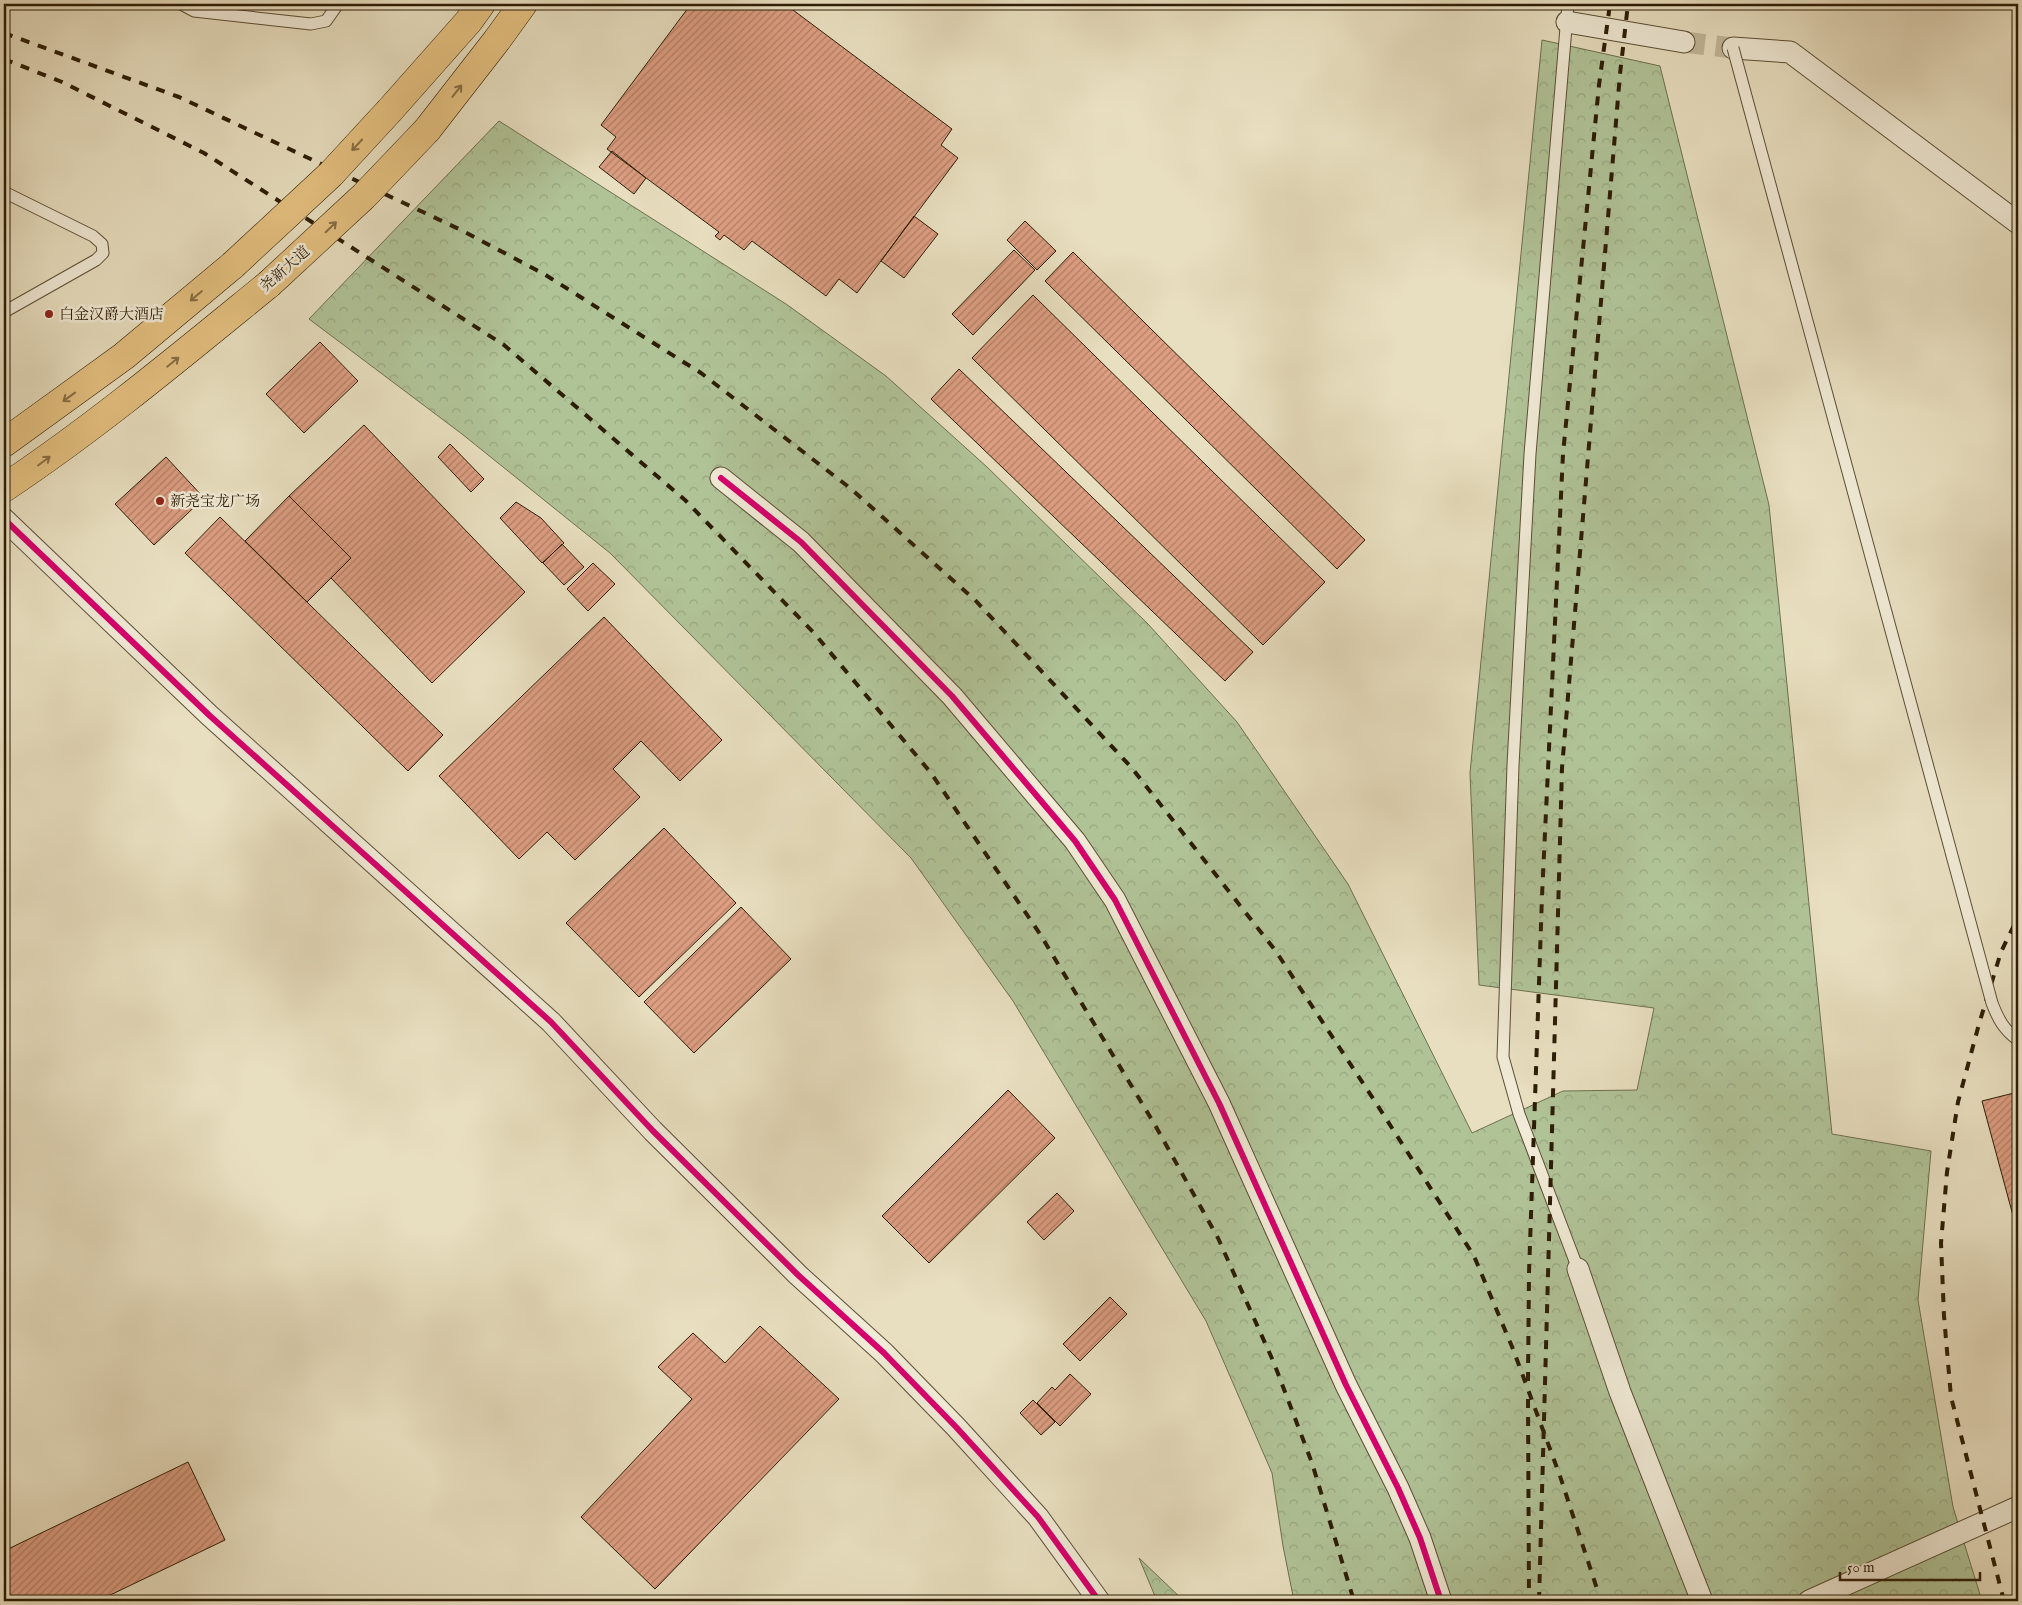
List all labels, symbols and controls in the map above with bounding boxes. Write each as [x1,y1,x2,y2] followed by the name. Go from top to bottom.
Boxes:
[451,85,462,98] one-way arrow
[351,139,363,152] one-way arrow
[325,221,337,233] one-way arrow
[256,242,314,296] street label: 尧新大道
[190,290,203,301] one-way arrow
[59,305,164,324] place label: 白金汉爵大酒店
[43,308,55,320] marker: 白金汉爵大酒店
[166,357,179,368] one-way arrow
[62,392,76,402] one-way arrow
[37,455,50,466] one-way arrow
[170,492,260,511] place label: 新尧宝龙广场
[154,495,166,507] marker: 新尧宝龙广场
[1840,1550,1980,1582] scale bar
[1847,1558,1875,1577] text: 50 m

